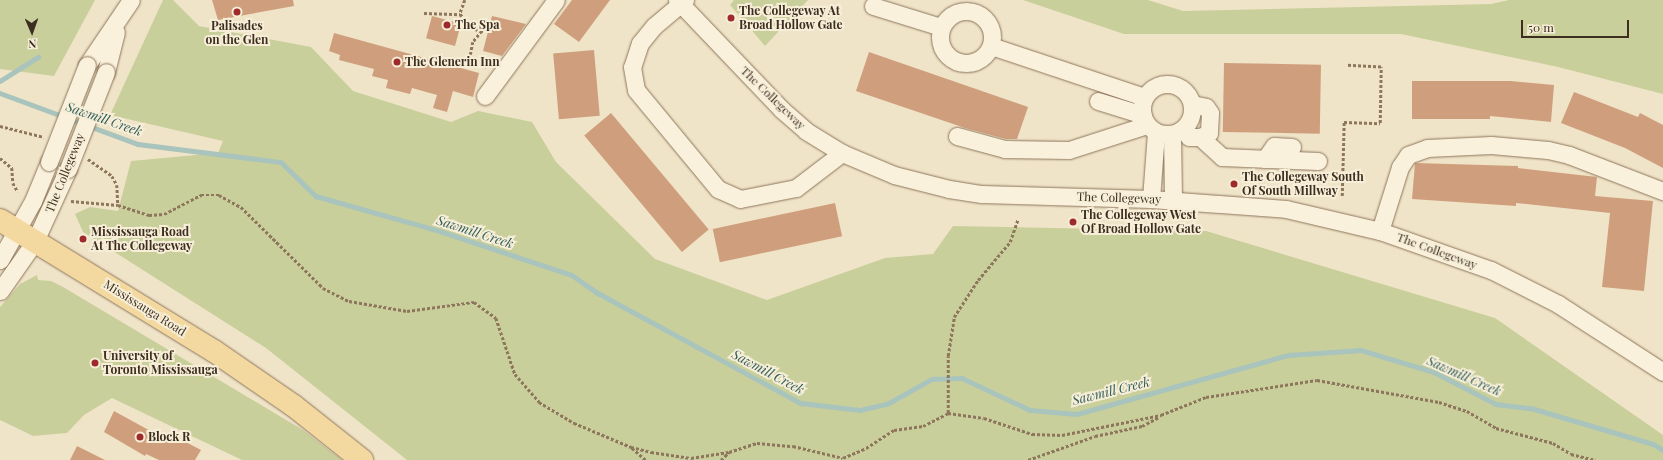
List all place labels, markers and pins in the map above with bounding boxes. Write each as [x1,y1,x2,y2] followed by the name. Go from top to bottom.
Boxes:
[739,4,843,32] place label: The Collegeway At Broad Hollow Gate
[232,7,242,17] marker: Palisades on the Glen
[726,13,736,23] marker: The Collegeway At Broad Hollow Gate
[455,18,500,32] place label: The Spa
[205,19,269,47] place label: Palisades on the Glen
[442,20,452,30] marker: The Spa
[405,55,500,69] place label: The Glenerin Inn
[392,57,402,67] marker: The Glenerin Inn
[1242,170,1364,198] place label: The Collegeway South Of South Millway
[1229,179,1239,189] marker: The Collegeway South Of South Millway
[1081,208,1201,236] place label: The Collegeway West Of Broad Hollow Gate
[1068,217,1078,227] marker: The Collegeway West Of Broad Hollow Gate
[91,225,193,253] place label: Mississauga Road At The Collegeway
[78,234,88,244] marker: Mississauga Road At The Collegeway
[103,349,218,377] place label: University of Toronto Mississauga
[90,358,100,368] marker: University of Toronto Mississauga
[148,430,190,444] place label: Block R
[135,432,145,442] marker: Block R

